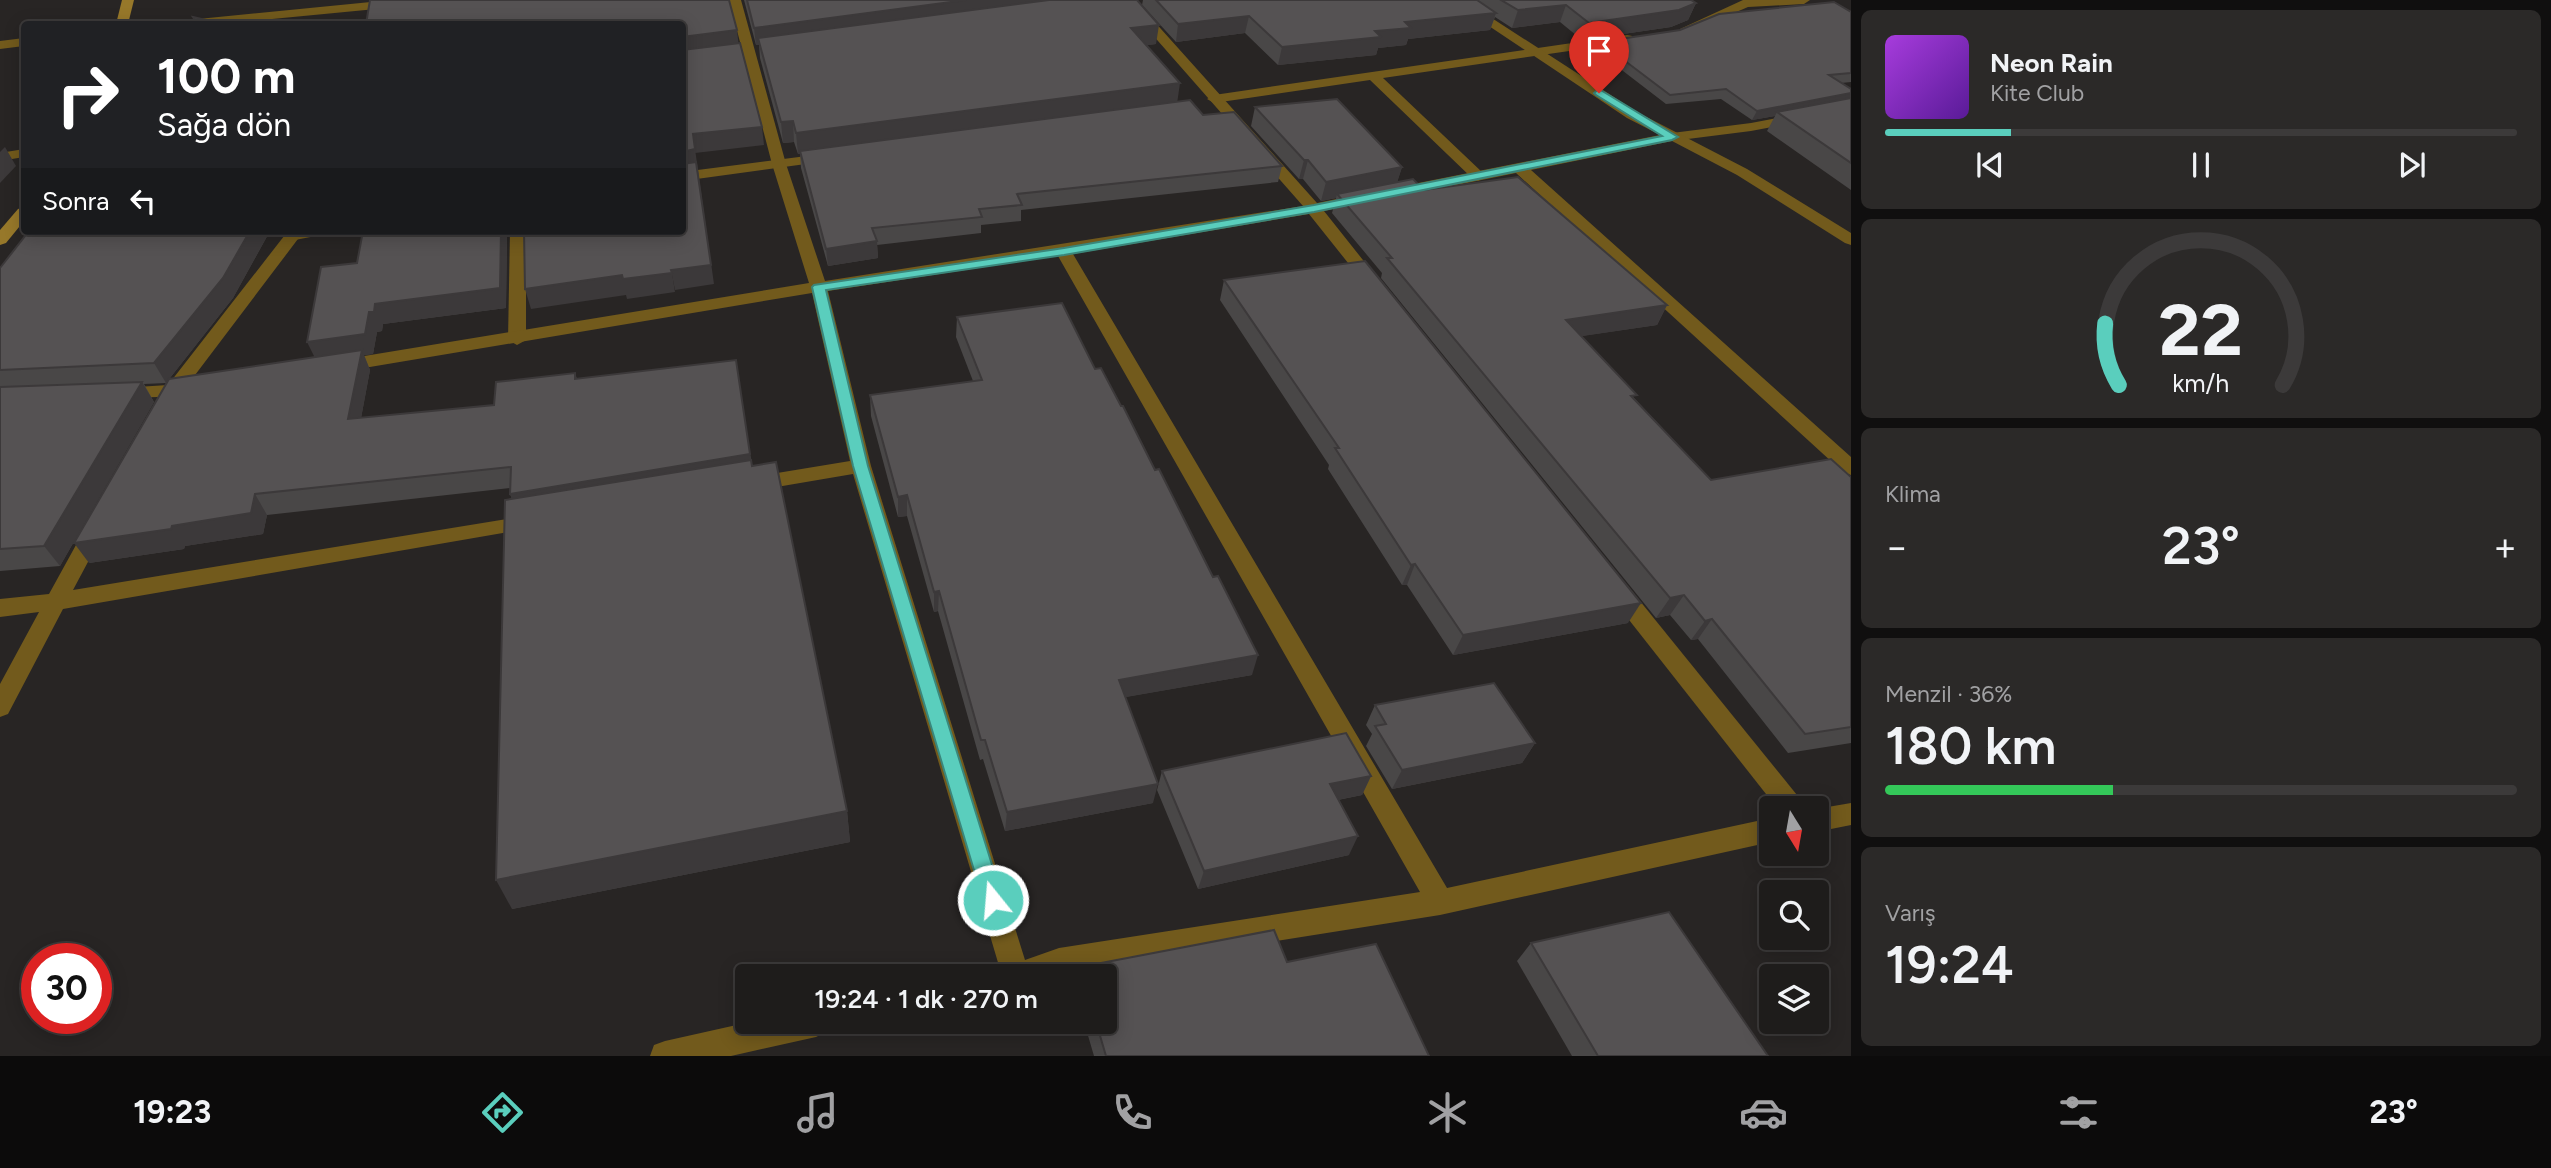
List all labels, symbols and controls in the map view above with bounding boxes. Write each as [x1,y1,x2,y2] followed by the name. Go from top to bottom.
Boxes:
[1569,21,1629,93] pin
[1580,32,1618,70] icon: arrive
[157,46,296,105] text: 100 m
[1990,47,2113,79] text: Neon Rain
[42,49,133,140] icon: right
[1990,79,2084,107] text: Kite Club
[157,106,291,144] text: Sağa dön
[1971,146,2009,184] icon: previous
[2182,146,2220,184] icon: pause
[2393,146,2431,184] icon: next
[124,182,162,220] icon: left
[42,185,110,217] text: Sonra
[2159,286,2243,373] text: 22
[2172,368,2230,398] text: km/h
[1885,480,1941,508] text: Klima
[2162,515,2240,577] text: 23°
[1885,524,1909,570] text: −
[2493,524,2517,570] text: +
[1885,680,2012,708] text: Menzil · 36%
[1885,715,2057,777] text: 180 km
[1759,796,1829,866] north arrow
[1759,796,1829,1034] map controls
[956,863,1030,937] position arrow
[1759,880,1829,950] button: search
[1885,899,1936,927] text: Varış
[1885,934,2014,996] text: 19:24
[21,943,112,1034] speed limit sign: 30
[1759,964,1829,1034] button: layers
[814,983,1038,1015] text: 19:24 · 1 dk · 270 m
[478,1088,527,1137] icon: directions
[793,1088,842,1137] icon: music
[1108,1088,1157,1137] icon: phone
[1423,1088,1472,1137] icon: climate
[1739,1088,1788,1137] icon: car
[2054,1088,2103,1137] icon: filters
[133,1093,211,1131] text: 19:23
[2369,1093,2418,1131] text: 23°

